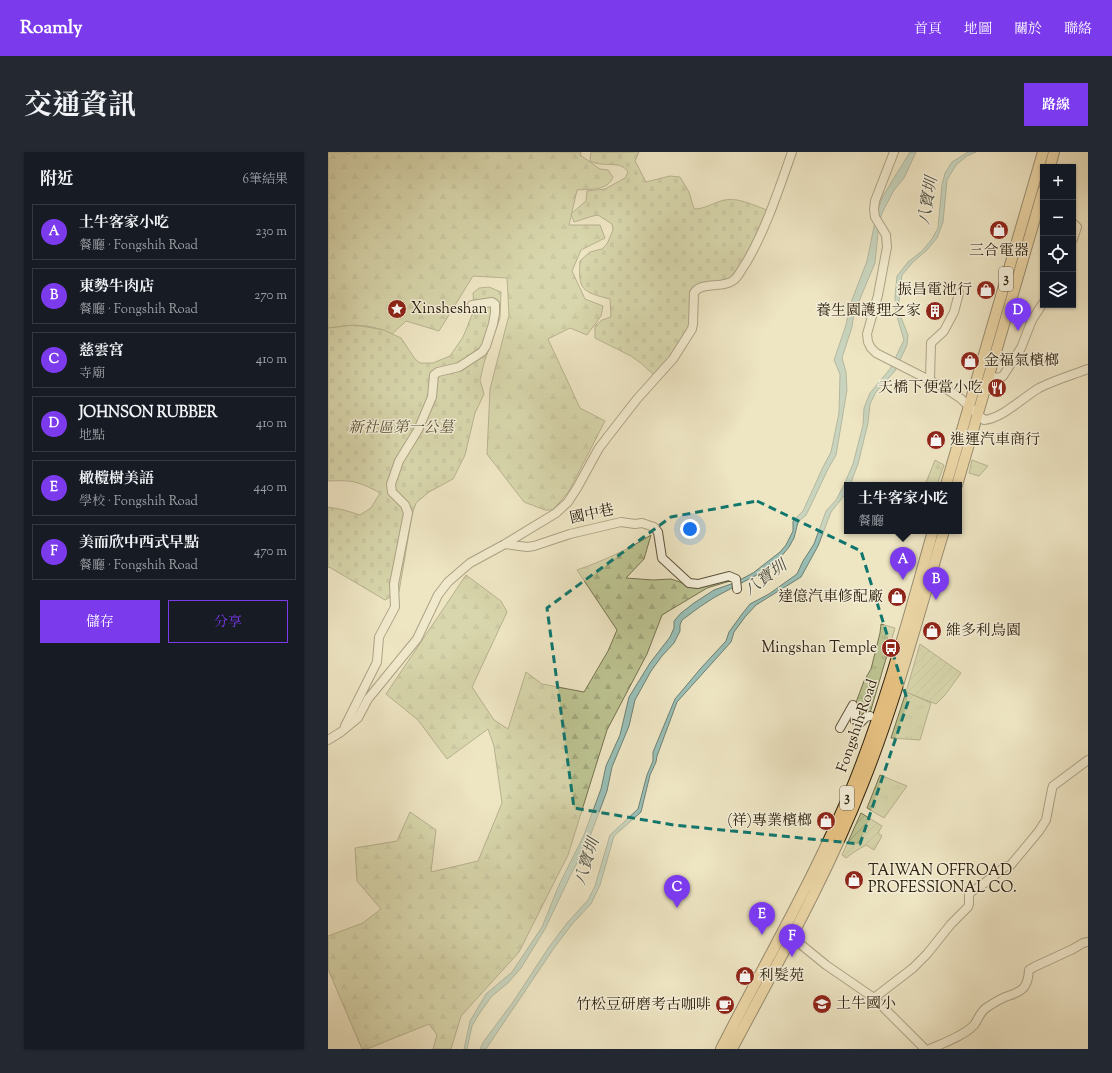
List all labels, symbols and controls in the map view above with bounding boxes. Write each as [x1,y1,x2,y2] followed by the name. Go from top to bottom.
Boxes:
[20,15,83,42] text: Roamly
[914,20,942,40] text: 首頁
[964,20,992,40] text: 地圖
[1014,20,1042,40] text: 關於
[1064,20,1092,40] text: 聯絡
[1024,83,1088,126] button: 路線
[24,87,136,127] text: 交通資訊
[1040,164,1076,308] map controls
[1040,164,1076,200] button: +
[40,168,74,192] text: 附近
[243,171,288,189] text: 6筆結果
[914,172,945,227] water label: 八寶圳
[1040,200,1076,236] button: −
[79,213,169,234] text: 土牛客家小吃
[988,219,1010,241] shop icon: 三合電器
[49,223,59,241] text: A
[255,223,287,241] text: 230 m
[1040,236,1076,272] button: locate
[79,237,198,255] text: 餐廳 · Fongshih Road
[969,241,1029,262] place label: 三合電器
[999,267,1013,291] road number: 3
[1040,272,1076,308] button: layers
[79,277,154,298] text: 東勢牛肉店
[975,279,997,301] shop icon: 振昌電池行
[897,280,972,301] place label: 振昌電池行
[50,287,58,305] text: B
[254,287,287,305] text: 270 m
[386,298,408,320] place icon: Xinsheshan
[1005,298,1031,331] pin: D
[411,299,488,320] place label: Xinsheshan
[924,300,946,322] building icon: 養生園護理之家
[79,301,198,319] text: 餐廳 · Fongshih Road
[816,301,921,322] place label: 養生園護理之家
[79,341,124,362] text: 慈雲宮
[959,350,981,372] shop icon: 金福氣檳榔
[49,351,59,369] text: C
[256,351,287,369] text: 410 m
[984,351,1059,372] place label: 金福氣檳榔
[79,365,105,383] text: 寺廟
[986,377,1008,399] restaurant icon: 天橋下便當小吃
[878,378,983,399] place label: 天橋下便當小吃
[79,403,218,424] text: JOHNSON RUBBER
[49,415,59,433] text: D
[256,415,287,433] text: 410 m
[348,418,456,439] park label: 新社區第一公墓
[79,427,105,445] text: 地點
[925,429,947,451] shop icon: 進運汽車商行
[950,430,1040,451] place label: 進運汽車商行
[79,469,154,490] text: 橄欖樹美語
[50,479,58,497] text: E
[254,479,287,497] text: 440 m
[844,482,962,534] popup
[858,489,948,510] text: 土牛客家小吃
[79,493,198,511] text: 學校 · Fongshih Road
[568,500,616,530] street label: 國中巷
[858,513,884,531] text: 餐廳
[680,519,700,539] your location
[79,533,199,554] text: 美而欣中西式早點
[50,543,58,561] text: F
[254,543,287,561] text: 470 m
[890,547,916,580] pin: A
[740,554,795,602] water label: 八寶圳
[79,557,198,575] text: 餐廳 · Fongshih Road
[923,567,949,600] pin: B
[886,586,908,608] shop icon: 達億汽車修配廠
[778,587,883,608] place label: 達億汽車修配廠
[40,600,160,643] button: 儲存
[168,600,288,643] button: 分享
[921,620,943,642] shop icon: 維多利鳥園
[946,621,1021,642] place label: 維多利鳥園
[880,637,902,659] bus stop icon: Mingshan Temple
[761,638,877,659] place label: Mingshan Temple
[832,676,884,775] street label: Fongshih Road
[840,786,854,810] road number: 3
[815,810,837,832] shop icon: (祥)專業檳榔
[727,811,812,832] place label: (祥)專業檳榔
[570,833,607,888] water label: 八寶圳
[868,861,1017,899] place label: TAIWAN OFFROAD PROFESSIONAL CO.
[843,869,865,891] shop icon: TAIWAN OFFROAD PROFESSIONAL CO.
[664,875,690,908] pin: C
[749,902,775,935] pin: E
[779,924,805,957] pin: F
[734,965,756,987] shop icon: 利髮苑
[759,966,804,987] place label: 利髮苑
[811,993,833,1015] school or university icon: 土牛國小
[714,994,736,1016] cafe icon: 竹松豆研磨考古咖啡
[836,994,896,1015] place label: 土牛國小
[576,995,711,1016] place label: 竹松豆研磨考古咖啡

